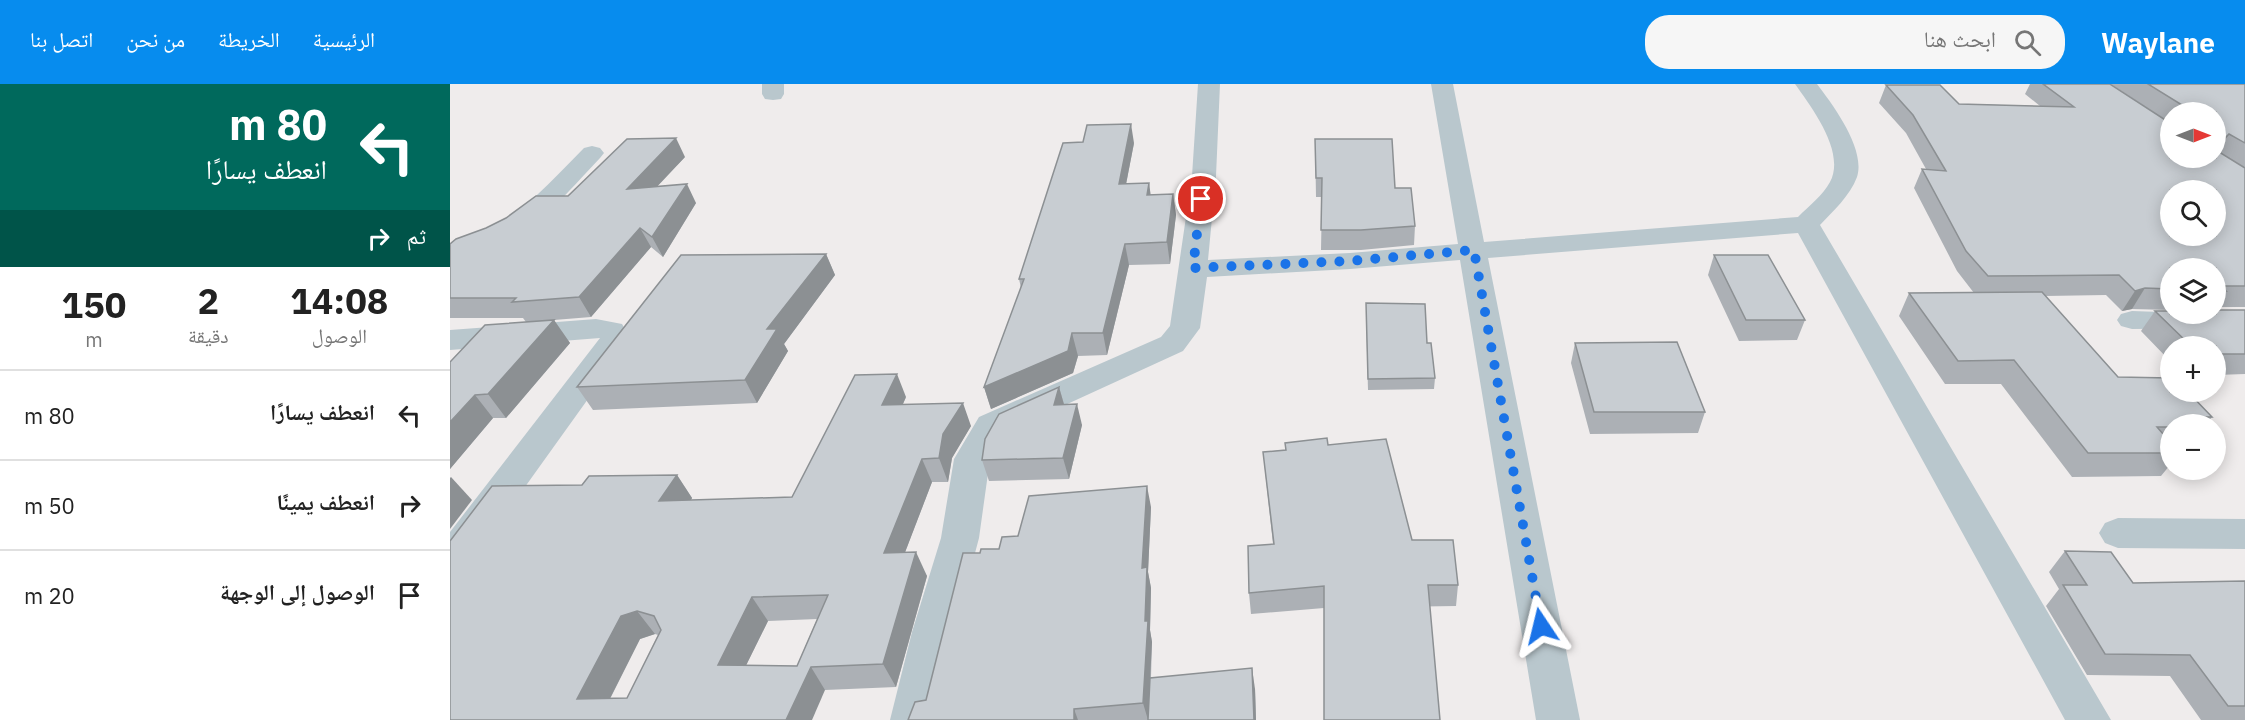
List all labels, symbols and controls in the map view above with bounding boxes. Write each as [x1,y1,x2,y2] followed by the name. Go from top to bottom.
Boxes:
[1645,15,2065,69] search box
[1924,24,1996,53] text: ابحث هنا
[2101,24,2215,61] text: Waylane
[30,25,93,53] text: اتصل بنا
[126,25,185,53] text: من نحن
[218,25,280,53] text: الخريطة
[313,25,375,53] text: الرئيسية
[2011,26,2044,59] icon: search
[229,97,327,152] text: 80 m
[2160,102,2226,168] north arrow
[2160,102,2226,480] map controls
[348,108,426,186] icon: left
[206,151,327,186] text: انعطف يسارًا
[1175,173,1226,224] pin
[2160,180,2226,246] button: search
[1184,182,1217,215] icon: arrive
[407,221,426,250] text: ثم
[362,222,395,255] icon: right
[2160,258,2226,324] button: layers
[197,277,219,324] text: 2
[290,277,388,324] text: 14:08
[62,281,126,328] text: 150
[188,322,229,349] text: دقيقة
[312,322,367,349] text: الوصول
[85,326,103,353] text: m
[2160,336,2226,402] button: +
[270,397,375,426] text: انعطف يسارًا
[393,399,426,432] icon: left
[24,401,75,430] text: 80 m
[2160,414,2226,480] button: −
[277,487,375,516] text: انعطف يمينًا
[393,489,426,522] icon: right
[24,491,75,520] text: 50 m
[220,577,375,606] text: الوصول إلى الوجهة
[393,579,426,612] icon: arrive
[24,581,75,610] text: 20 m
[1509,594,1573,658] position arrow

